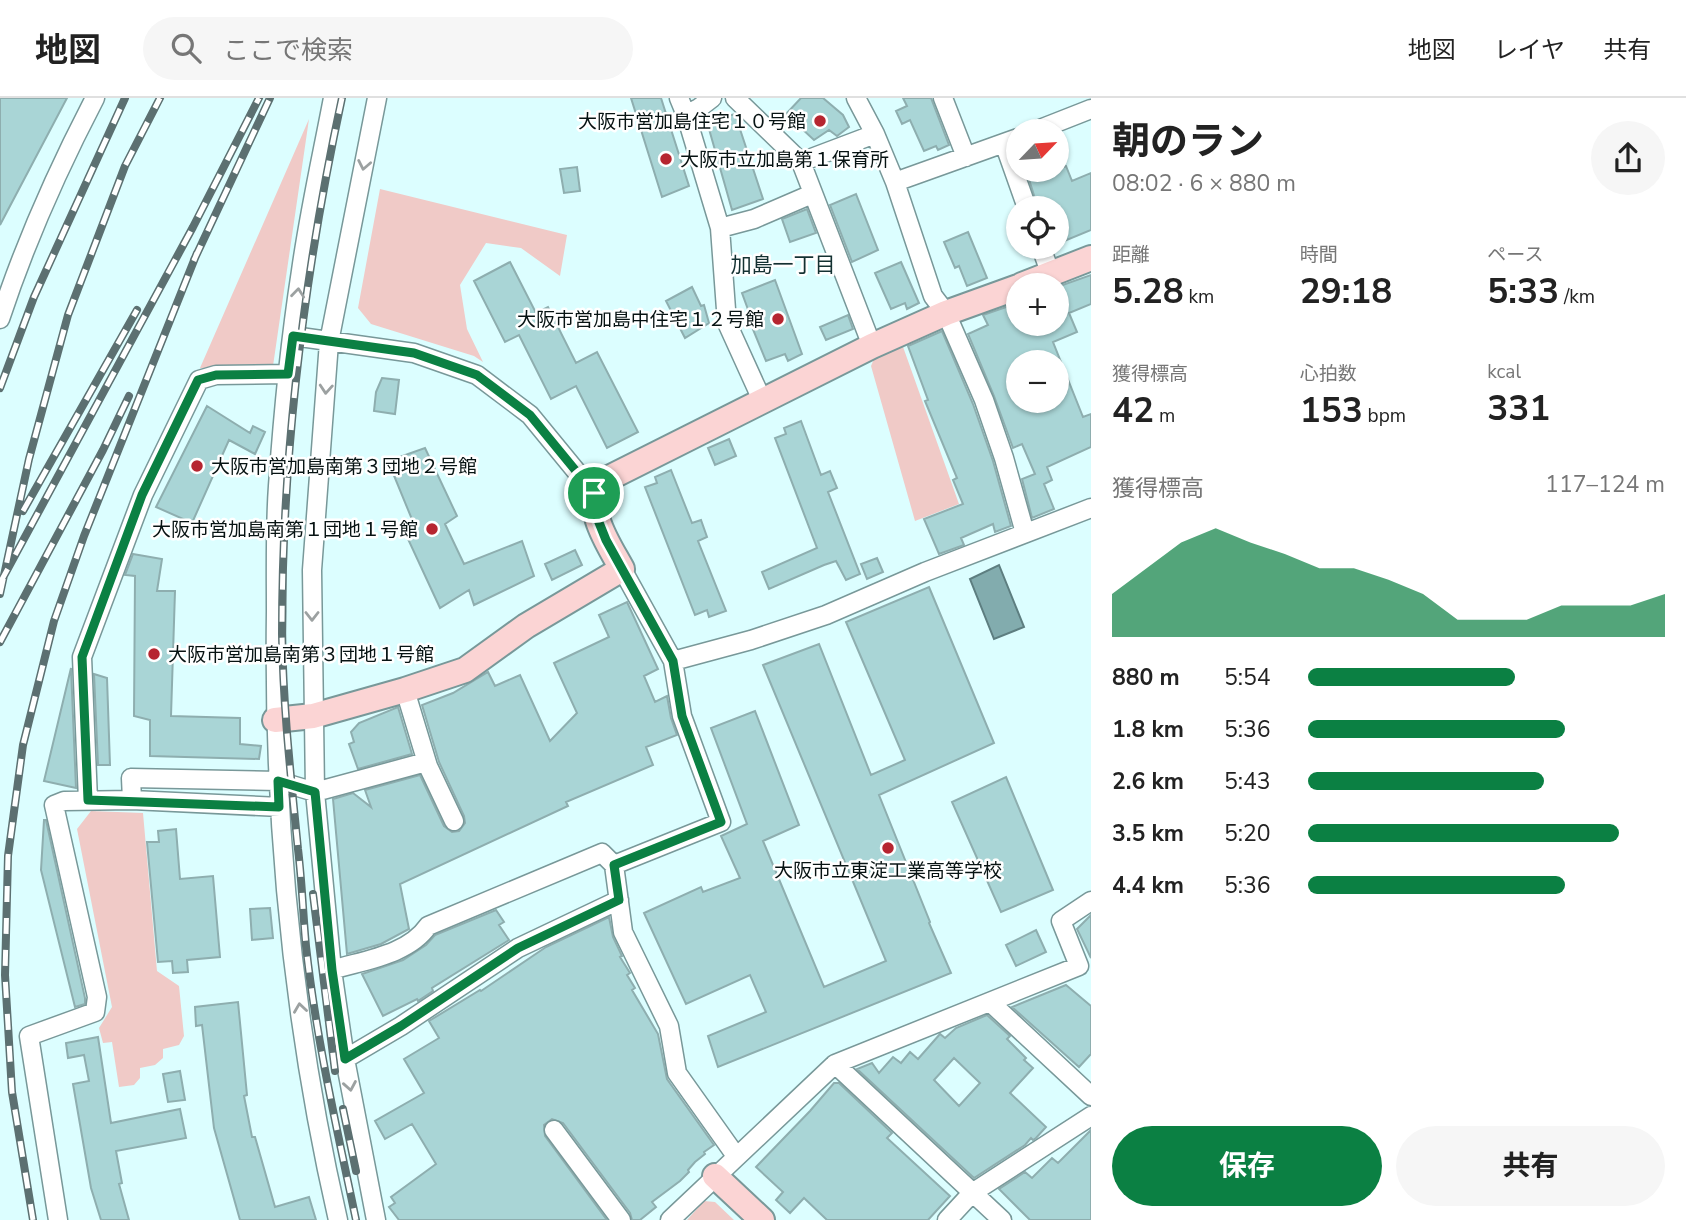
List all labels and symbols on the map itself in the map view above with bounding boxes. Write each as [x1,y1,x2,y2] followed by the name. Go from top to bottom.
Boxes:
[578,109,806,135] place label: 大阪市営加島住宅１０号館
[812,113,828,129] marker: 大阪市営加島住宅１０号館
[1006,119,1069,182] north arrow
[680,147,889,173] place label: 大阪市立加島第１保育所
[658,151,674,167] marker: 大阪市立加島第１保育所
[357,159,372,171] one-way arrow
[731,251,836,279] district label: 加島一丁目
[291,287,306,299] one-way arrow
[517,307,764,333] place label: 大阪市営加島中住宅１２号館
[770,311,786,327] marker: 大阪市営加島中住宅１２号館
[319,384,334,395] one-way arrow
[211,454,477,480] place label: 大阪市営加島南第３団地２号館
[189,458,205,474] marker: 大阪市営加島南第３団地２号館
[564,463,624,523] pin
[152,517,418,543] place label: 大阪市営加島南第１団地１号館
[424,521,440,537] marker: 大阪市営加島南第１団地１号館
[304,611,320,622] one-way arrow
[168,642,434,668] place label: 大阪市営加島南第３団地１号館
[146,646,162,662] marker: 大阪市営加島南第３団地１号館
[880,840,896,856] marker: 大阪市立東淀工業高等学校
[774,858,1002,884] place label: 大阪市立東淀工業高等学校
[292,1002,307,1014] one-way arrow
[342,1080,357,1092] one-way arrow

